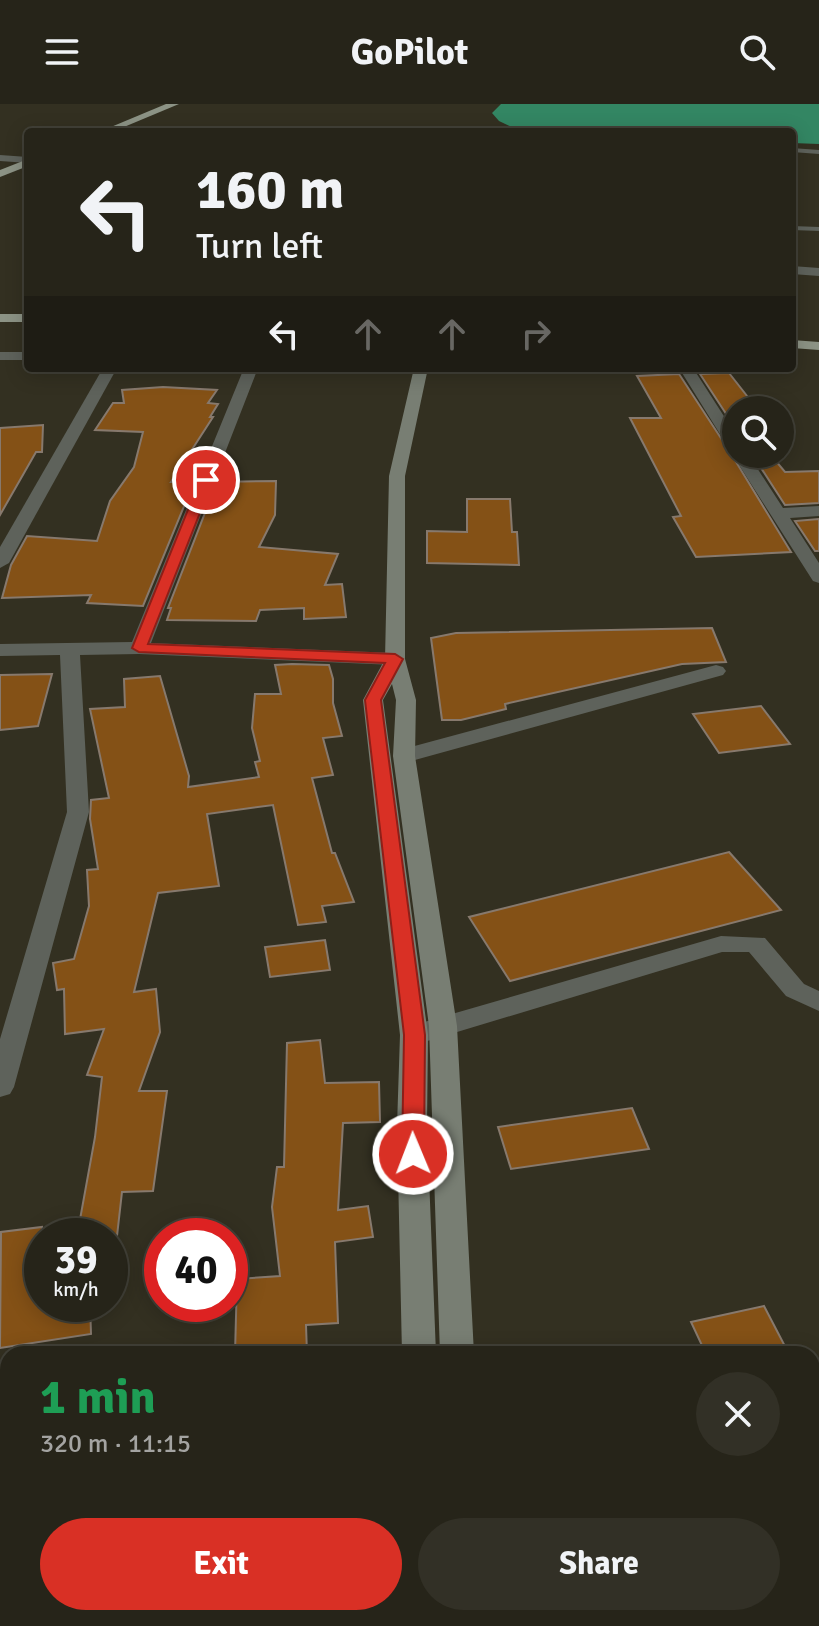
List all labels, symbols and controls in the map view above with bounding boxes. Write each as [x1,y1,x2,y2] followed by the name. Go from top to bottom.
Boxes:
[40,30,84,74] icon: menu
[351,30,468,75] text: GoPilot
[735,30,779,74] icon: search
[196,155,344,224] text: 160 m
[64,160,168,264] icon: left
[196,224,323,269] text: Turn left
[262,312,306,356] icon: left
[346,312,390,356] icon: ahead
[430,312,474,356] icon: ahead
[514,312,558,356] icon: right
[722,396,794,468] map controls
[722,396,794,468] button: search
[172,446,240,514] pin
[184,458,228,502] icon: arrive
[371,1112,455,1196] position arrow
[144,1218,248,1322] speed limit sign: 40
[54,1235,98,1285] text: 39
[53,1277,99,1302] text: km/h
[40,1368,156,1427] text: 1 min
[696,1372,780,1456] button: close
[40,1428,191,1460] text: 320 m · 11:15
[40,1518,402,1610] button: Exit
[418,1518,780,1610] button: Share

